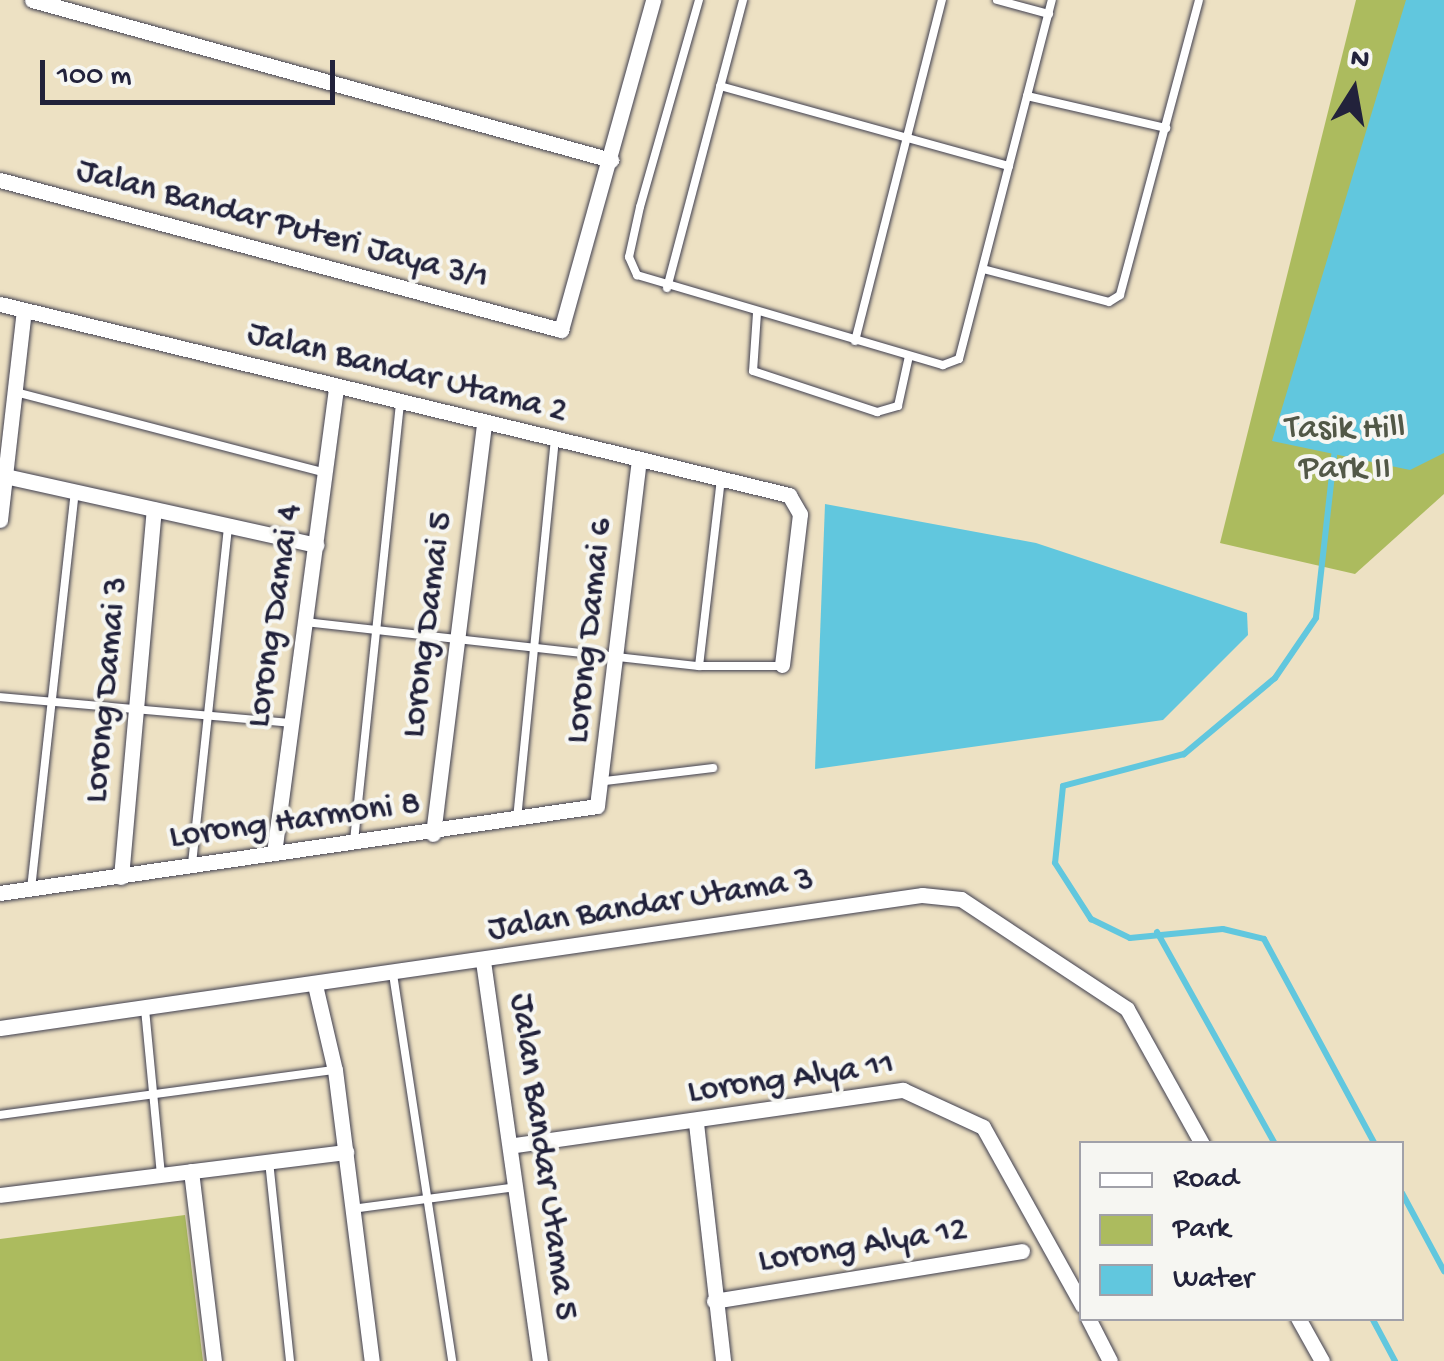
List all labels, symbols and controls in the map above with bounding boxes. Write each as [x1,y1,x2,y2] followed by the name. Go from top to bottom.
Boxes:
[45,40,340,102] scale bar
[1304,40,1404,140] north arrow
[1348,42,1372,78] text: N
[57,60,132,95] text: 100 m
[72,151,492,301] street label: Jalan Bandar Puteri Jaya 3/1
[243,314,571,434] street label: Jalan Bandar Utama 2
[1285,409,1405,491] park label: Tasik Hill Park II
[240,502,312,730] street label: Lorong Damai 4
[394,510,464,740] street label: Lorong Damai 5
[558,516,624,746] street label: Lorong Damai 6
[77,575,139,805] street label: Lorong Damai 3
[167,784,423,860] street label: Lorong Harmoni 8
[485,860,817,952] street label: Jalan Bandar Utama 3
[498,991,586,1323] street label: Jalan Bandar Utama 5
[685,1045,897,1115] street label: Lorong Alya 11
[1079,1141,1404,1321] legend
[1173,1163,1239,1198] text: Road
[756,1210,970,1284] street label: Lorong Alya 12
[1173,1213,1230,1248] text: Park
[1173,1263,1254,1298] text: Water

